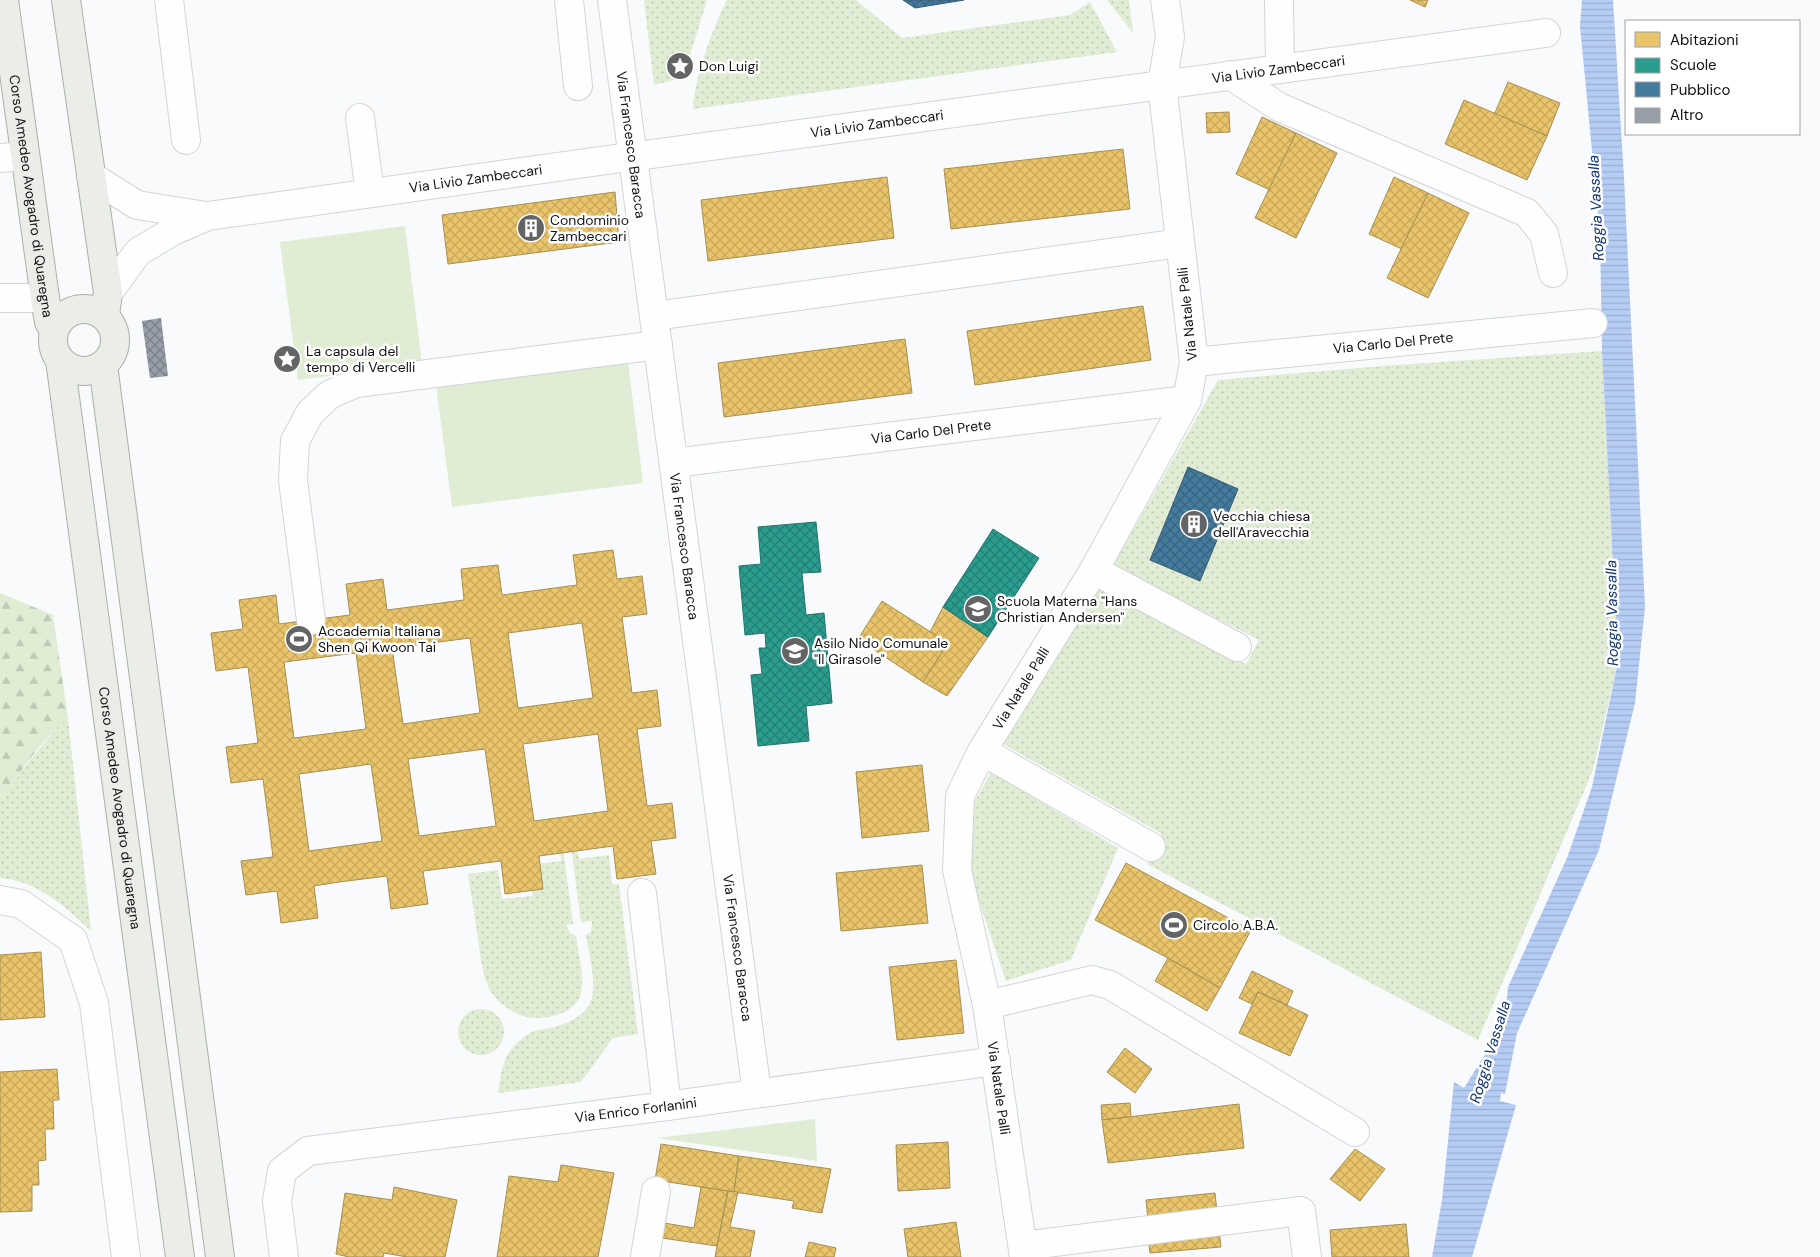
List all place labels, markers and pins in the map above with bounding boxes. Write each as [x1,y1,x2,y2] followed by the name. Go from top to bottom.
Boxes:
[665,51,695,81] place icon: Don Luigi
[699,57,759,75] place label: Don Luigi
[550,211,629,245] place label: Condominio Zambeccari
[516,213,546,243] building icon: Condominio Zambeccari
[306,342,415,376] place label: La capsula del tempo di Vercelli
[272,344,302,374] place icon: La capsula del tempo di Vercelli
[1213,507,1310,541] place label: Vecchia chiesa dell'Aravecchia
[1179,509,1209,539] building icon: Vecchia chiesa dell'Aravecchia
[997,592,1137,626] place label: Scuola Materna "Hans Christian Andersen"
[963,594,993,624] school or university icon: Scuola Materna "Hans Christian Andersen"
[318,622,441,656] place label: Accademia Italiana Shen Qi Kwoon Tai
[284,624,314,654] sports icon: Accademia Italiana Shen Qi Kwoon Tai
[814,634,948,668] place label: Asilo Nido Comunale "Il Girasole"
[780,636,810,666] school or university icon: Asilo Nido Comunale "Il Girasole"
[1159,910,1189,940] sports icon: Circolo A.B.A.
[1193,916,1278,934] place label: Circolo A.B.A.

